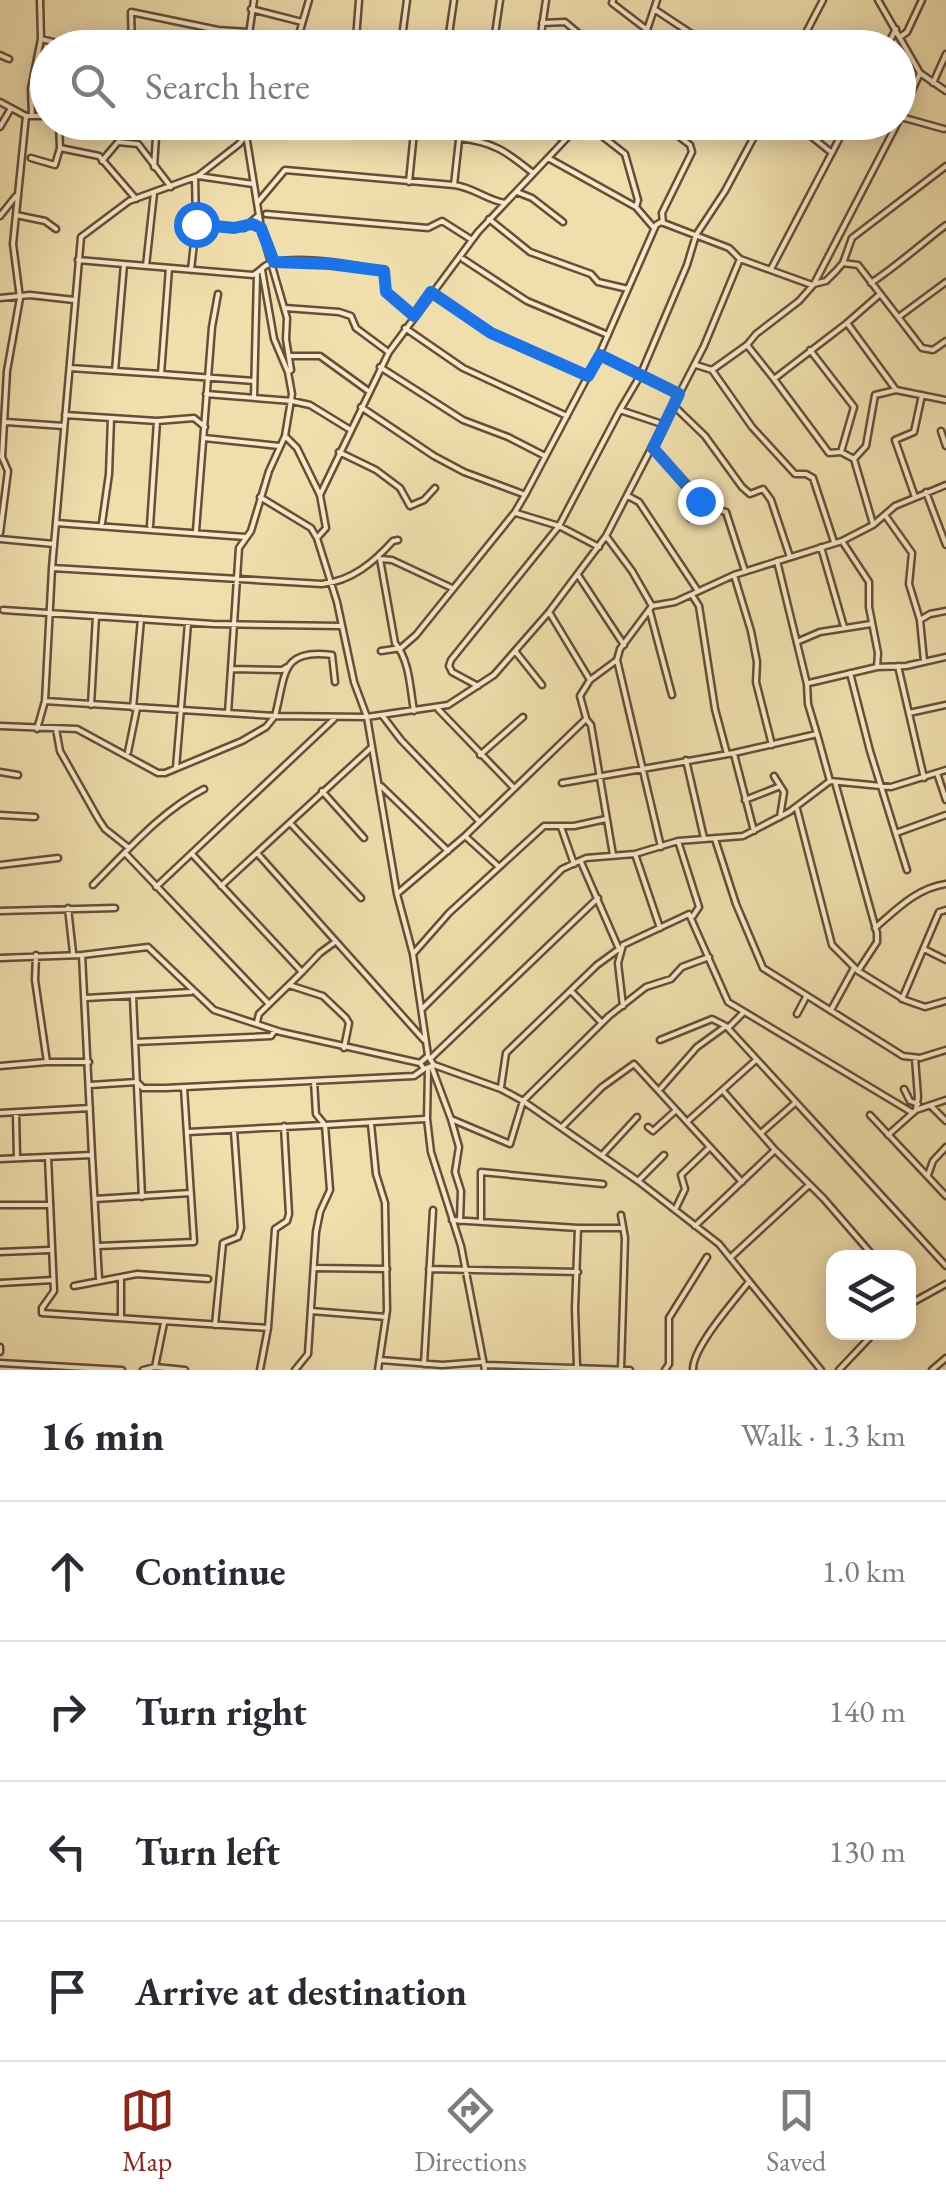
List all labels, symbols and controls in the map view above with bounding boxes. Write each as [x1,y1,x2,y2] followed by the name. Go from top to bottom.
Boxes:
[30,30,916,140] search box
[65,58,120,113] icon: search
[145,61,310,110] text: Search here
[174,202,220,248] route start
[678,479,724,525] route end
[826,1250,916,1340] map controls
[826,1250,916,1340] button: layers
[40,1408,164,1463] text: 16 min
[741,1414,906,1456] text: Walk · 1.3 km
[40,1544,95,1599] icon: ahead
[135,1547,286,1596] text: Continue
[822,1550,906,1592] text: 1.0 km
[40,1684,95,1739] icon: right
[135,1687,307,1736] text: Turn right
[829,1690,906,1732] text: 140 m
[40,1824,95,1879] icon: left
[135,1827,280,1876] text: Turn left
[829,1830,906,1872] text: 130 m
[40,1964,95,2019] icon: arrive
[135,1967,467,2016] text: Arrive at destination
[120,2083,175,2179] tab: Map
[414,2083,527,2179] tab: Directions
[766,2083,826,2179] tab: Saved

